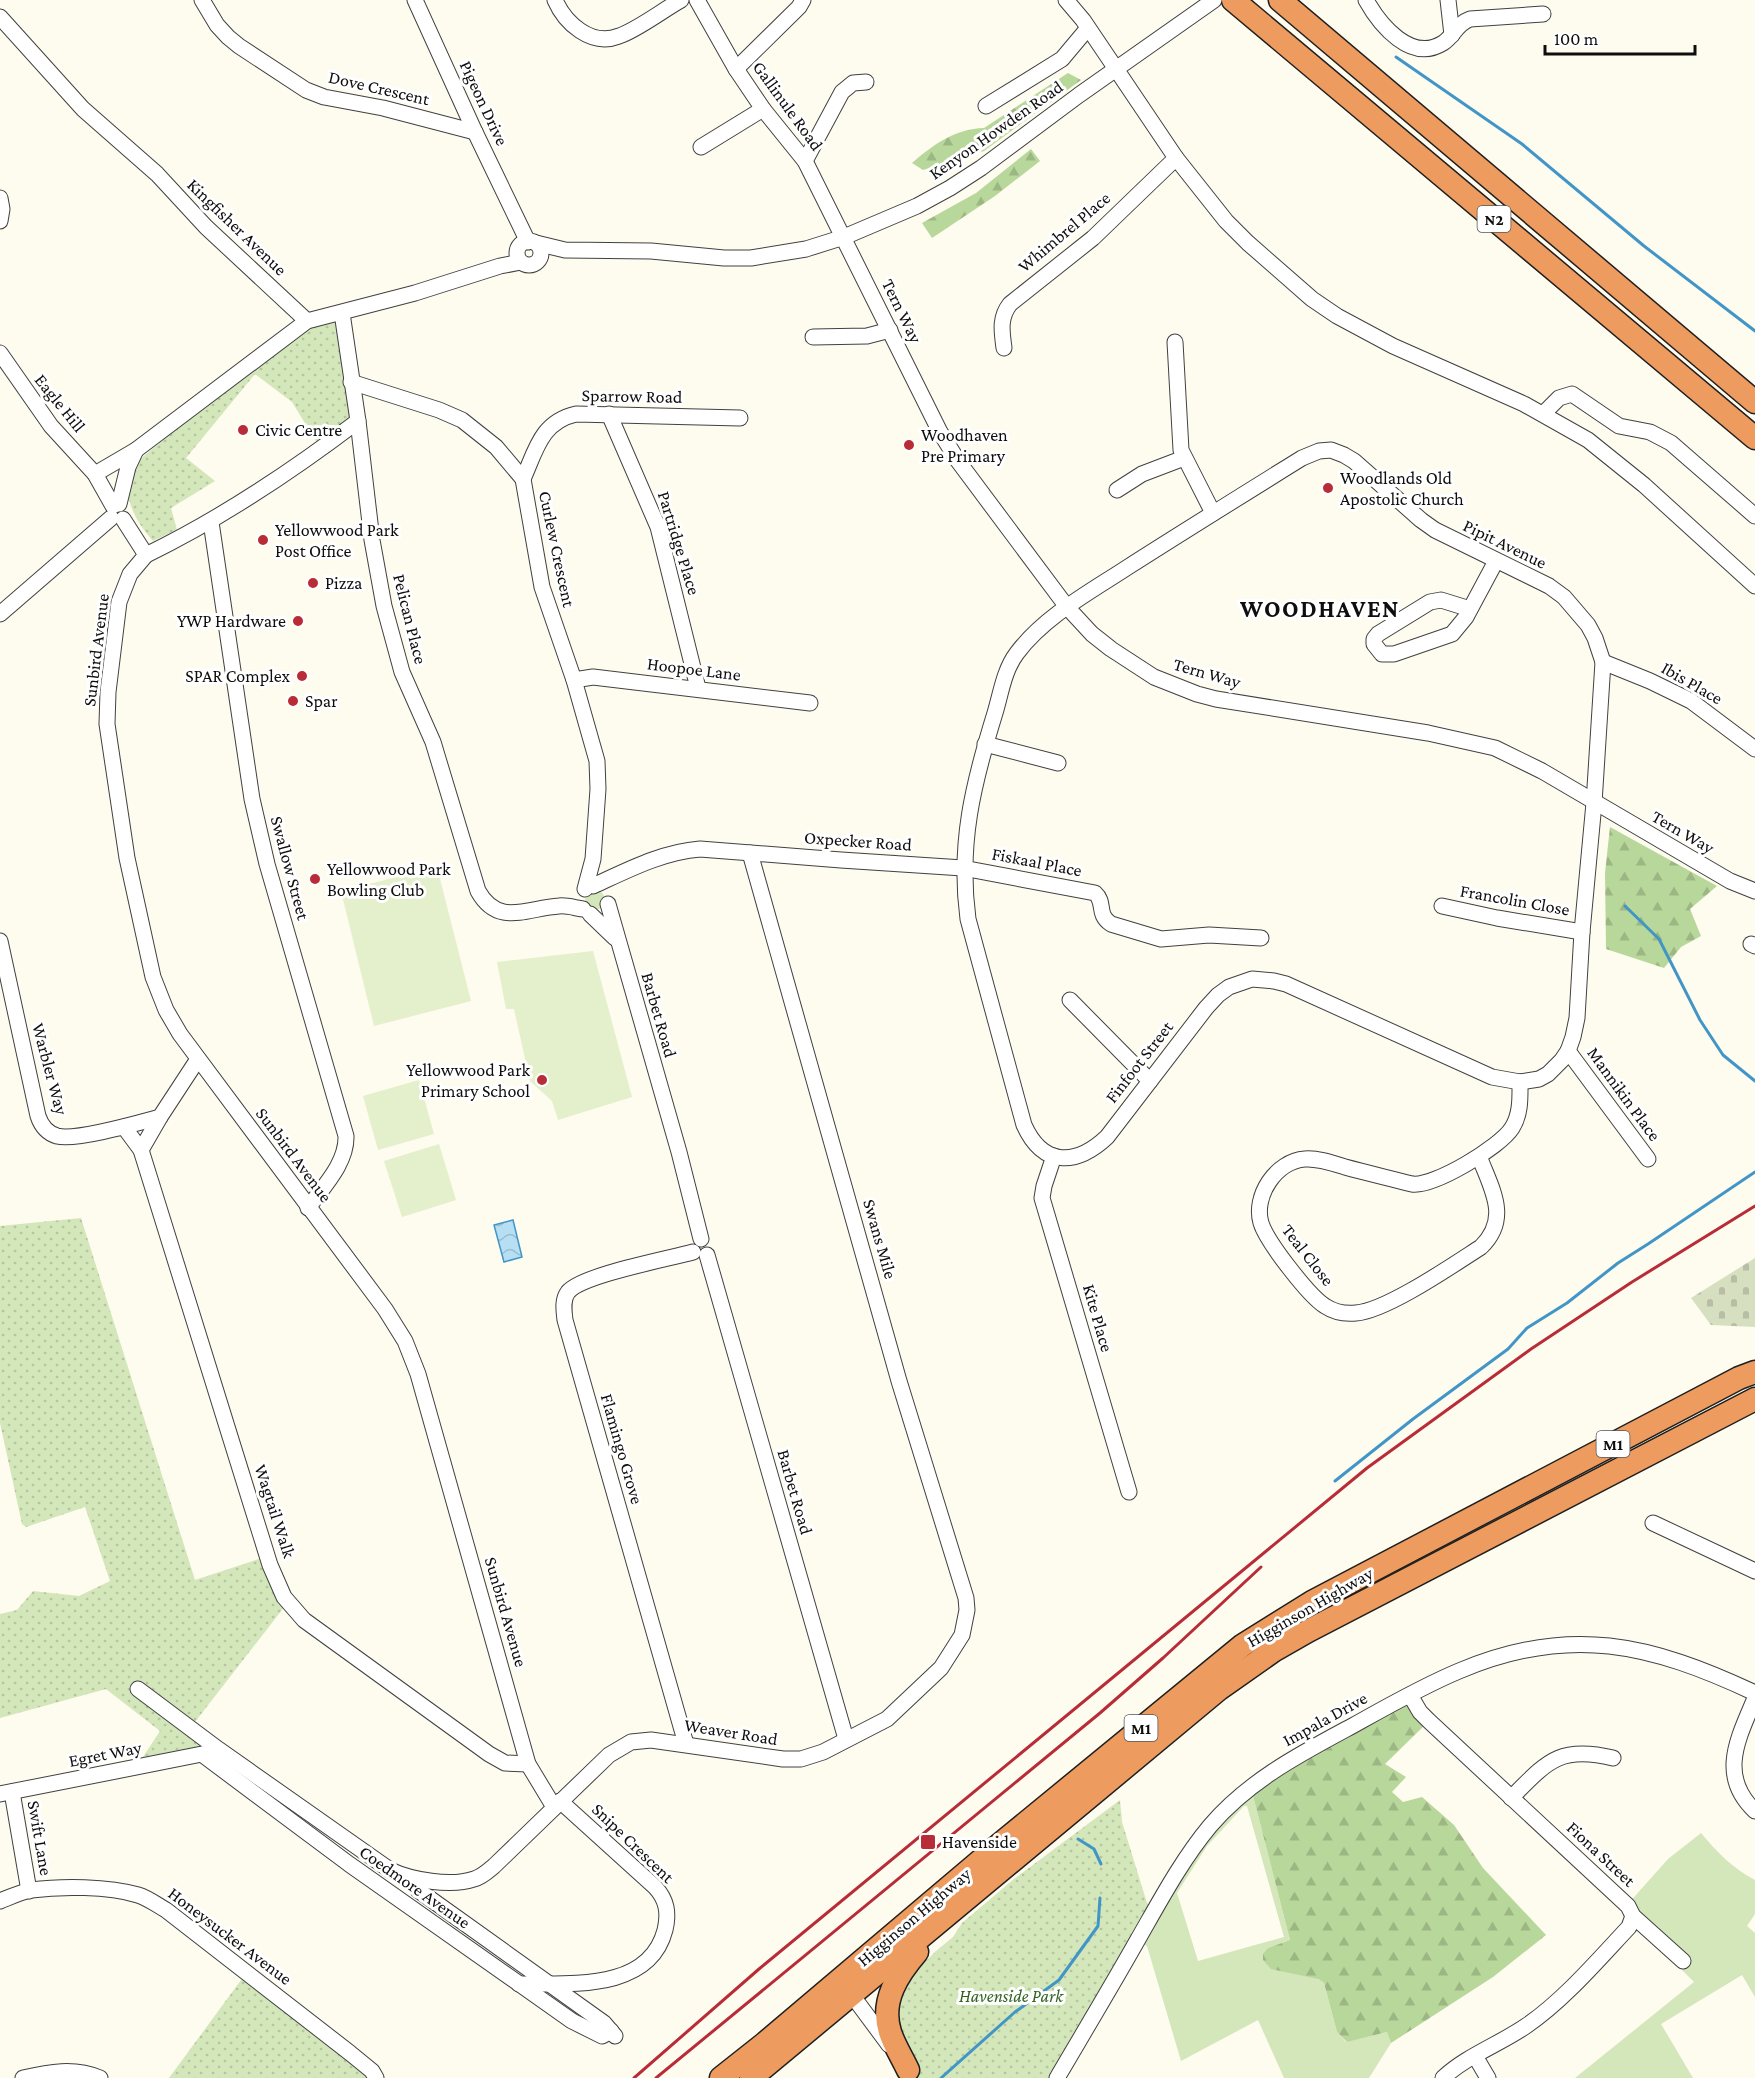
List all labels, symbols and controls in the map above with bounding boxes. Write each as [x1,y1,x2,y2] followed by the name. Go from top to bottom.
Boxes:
[1545,18,1695,56] scale bar
[1554,29,1599,49] text: 100 m
[456,57,512,149] street label: Pigeon Drive
[749,57,827,155] street label: Gallinule Road
[327,67,432,110] street label: Dove Crescent
[925,76,1067,184] street label: Kenyon Howden Road
[183,174,291,280] street label: Kingfisher Avenue
[1014,188,1114,276] street label: Whimbrel Place
[1478,206,1510,232] road number: N2
[878,276,926,347] street label: Tern Way
[31,370,90,436] street label: Eagle Hill
[582,385,683,407] street label: Sparrow Road
[255,420,342,440] place label: Civic Centre
[236,423,250,437] marker: Civic Centre
[921,425,1008,466] place label: Woodhaven Pre Primary
[902,438,916,452] marker: Woodhaven Pre Primary
[1340,468,1464,509] place label: Woodlands Old Apostolic Church
[1321,481,1335,495] marker: Woodlands Old Apostolic Church
[535,489,579,610] street label: Curlew Crescent
[654,489,704,597] street label: Partridge Place
[1460,515,1550,573] street label: Pipit Avenue
[275,520,399,561] place label: Yellowwood Park Post Office
[256,533,270,547] marker: Yellowwood Park Post Office
[389,572,431,666] street label: Pelican Place
[325,573,362,593] place label: Pizza
[306,576,320,590] marker: Pizza
[79,592,113,708] street label: Sunbird Avenue
[1239,595,1400,622] district label: WOODHAVEN
[177,611,286,631] place label: YWP Hardware
[291,614,305,628] marker: YWP Hardware
[646,653,742,685] street label: Hoopoe Lane
[1171,654,1243,692] street label: Tern Way
[1658,658,1726,709] street label: Ibis Place
[185,666,291,686] place label: SPAR Complex
[295,669,309,683] marker: SPAR Complex
[305,691,338,711] place label: Spar
[286,694,300,708] marker: Spar
[1648,806,1718,858] street label: Tern Way
[267,814,314,923] street label: Swallow Street
[804,827,913,855] street label: Oxpecker Road
[990,843,1084,881] street label: Fiskaal Place
[327,859,451,900] place label: Yellowwood Park Bowling Club
[308,872,322,886] marker: Yellowwood Park Bowling Club
[1459,881,1571,919] street label: Francolin Close
[637,970,681,1060] street label: Barbet Road
[1101,1017,1178,1107] street label: Finfoot Street
[28,1021,72,1118] street label: Warbler Way
[1583,1043,1665,1145] street label: Mannikin Place
[406,1060,530,1101] place label: Yellowwood Park Primary School
[535,1073,549,1087] marker: Yellowwood Park Primary School
[252,1104,336,1206] street label: Sunbird Avenue
[859,1197,901,1281] street label: Swans Mile
[1278,1220,1338,1290] street label: Teal Close
[1079,1282,1117,1354] street label: Kite Place
[597,1391,647,1507] street label: Flamingo Grove
[1596,1431,1630,1457] road number: M1
[773,1447,817,1537] street label: Barbet Road
[250,1462,300,1561] street label: Wagtail Walk
[481,1555,531,1669] street label: Sunbird Avenue
[1244,1563,1377,1651] street label: Higginson Highway
[1279,1688,1371,1750] street label: Impala Drive
[683,1715,780,1749] street label: Weaver Road
[1124,1715,1158,1741] road number: M1
[67,1737,144,1771] street label: Egret Way
[24,1799,56,1877] street label: Swift Lane
[588,1799,679,1888] street label: Snipe Crescent
[1563,1817,1640,1891] street label: Fiona Street
[942,1832,1017,1852] place label: Havenside
[919,1833,937,1851] marker: Havenside
[356,1841,474,1933] street label: Coedmore Avenue
[853,1863,975,1970] street label: Higginson Highway
[164,1883,296,1989] street label: Honeysucker Avenue
[959,1986,1064,2006] park label: Havenside Park

